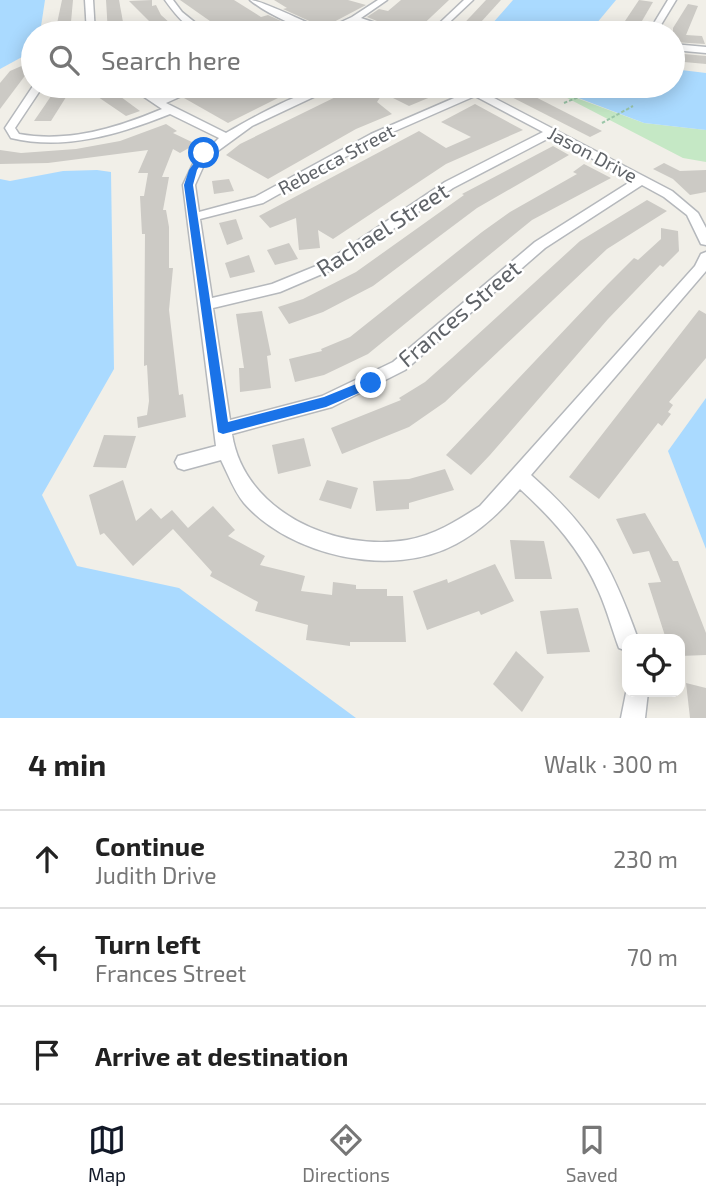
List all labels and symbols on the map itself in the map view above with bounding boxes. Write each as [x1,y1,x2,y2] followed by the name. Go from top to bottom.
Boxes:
[274,119,398,199] street label: Rebecca Street
[544,121,642,187] street label: Jason Drive
[188,137,219,168] route start
[311,176,453,282] street label: Rachael Street
[392,253,526,372] street label: Frances Street
[355,367,386,398] route end

